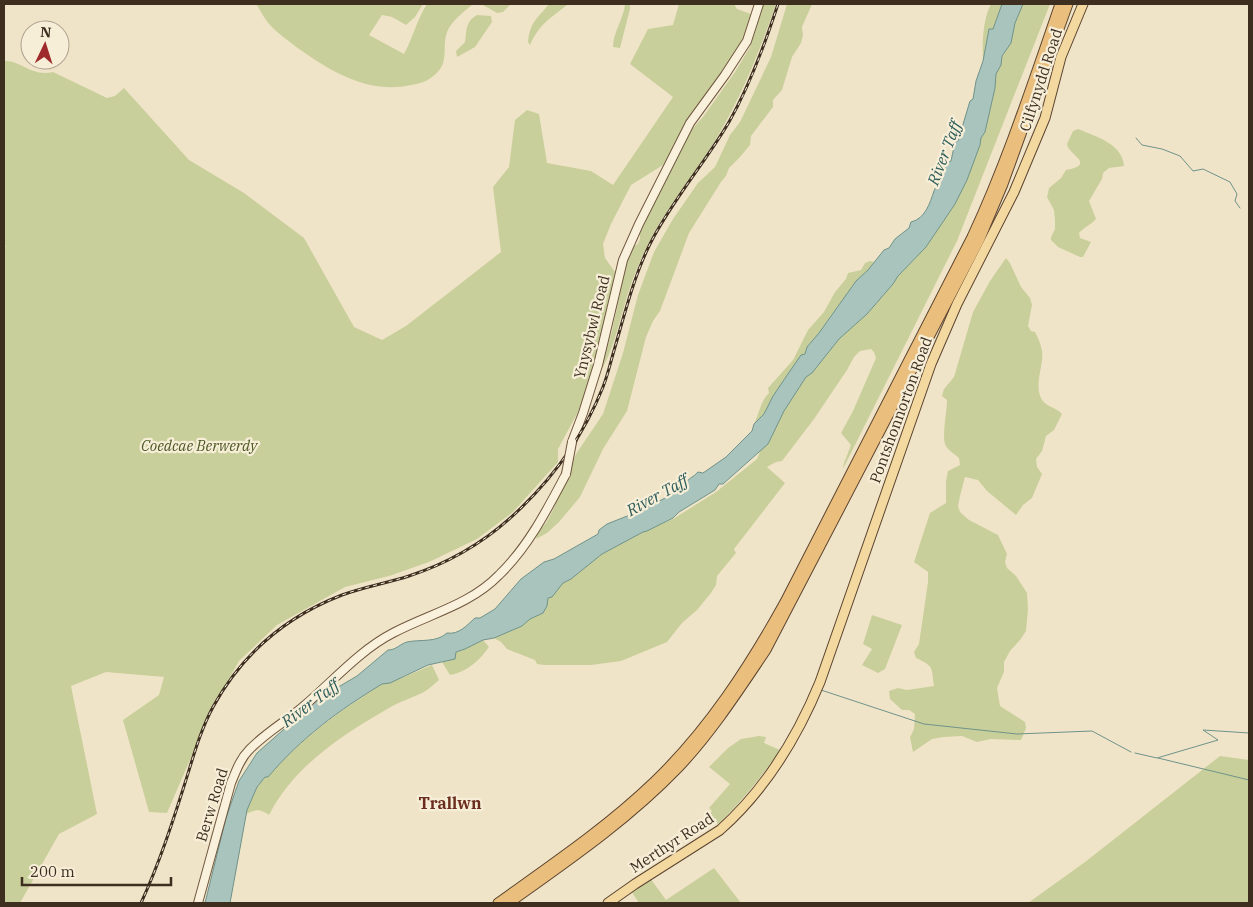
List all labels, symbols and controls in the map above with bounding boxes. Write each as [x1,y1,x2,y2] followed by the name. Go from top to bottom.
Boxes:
[20,20,70,70] north arrow
[40,23,52,41] text: N
[1015,26,1066,134] street label: Cilfynydd Road
[922,115,966,189] water label: River Taff
[570,273,614,380] street label: Ynysybwl Road
[865,334,936,486] street label: Pontshonnorton Road
[141,436,258,455] park label: Coedcae Berwerdy
[622,468,694,520] water label: River Taff
[276,673,345,732] water label: River Taff
[191,766,232,844] street label: Berw Road
[418,793,482,813] district label: Trallwn
[626,808,717,877] street label: Merthyr Road
[22,854,171,886] scale bar
[30,862,75,881] text: 200 m

